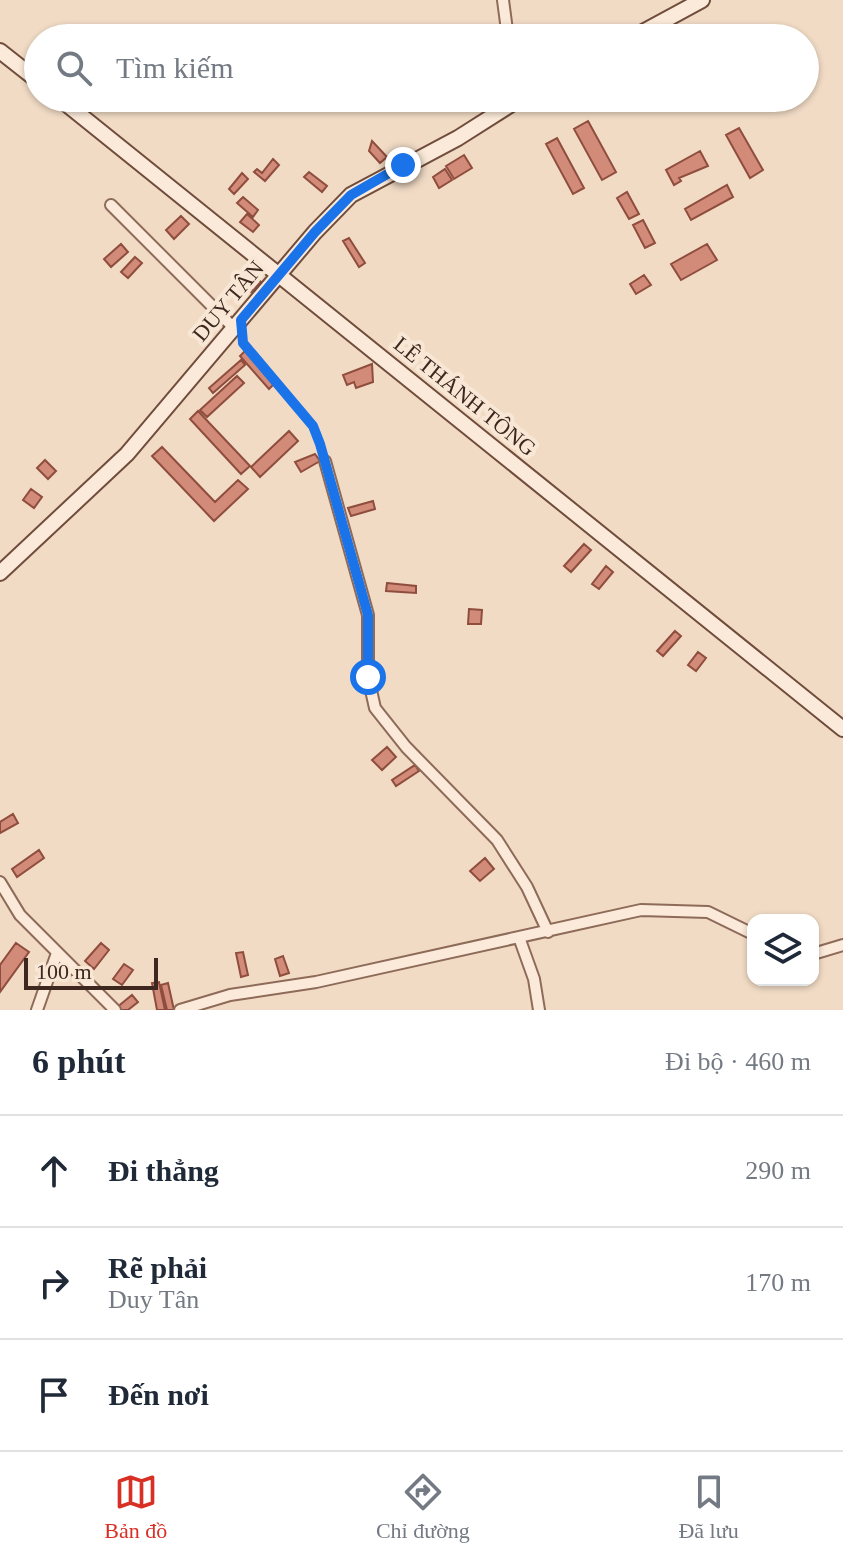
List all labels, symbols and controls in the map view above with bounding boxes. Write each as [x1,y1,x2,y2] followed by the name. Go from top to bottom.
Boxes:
[24,24,819,112] search box
[52,46,96,90] icon: search
[116,51,233,84] text: Tìm kiếm
[385,147,421,183] route end
[187,256,269,346] street label: DUY TÂN
[389,331,541,461] street label: LÊ THÁNH TÔNG
[350,659,386,695] route start
[747,914,819,986] map controls
[747,914,819,986] button: layers
[24,954,158,990] scale bar
[36,959,92,984] text: 100 m
[32,1043,126,1080] text: 6 phút
[665,1047,811,1076] text: Đi bộ · 460 m
[32,1149,76,1193] icon: ahead
[108,1154,219,1187] text: Đi thẳng
[745,1156,811,1185] text: 290 m
[108,1251,207,1284] text: Rẽ phải
[32,1261,76,1305] icon: right
[745,1268,811,1297] text: 170 m
[108,1285,199,1314] text: Duy Tân
[32,1373,76,1417] icon: arrive
[108,1378,209,1411] text: Đến nơi
[104,1470,167,1544] tab: Bản đồ
[376,1470,470,1544] tab: Chỉ đường
[678,1470,739,1544] tab: Đã lưu

